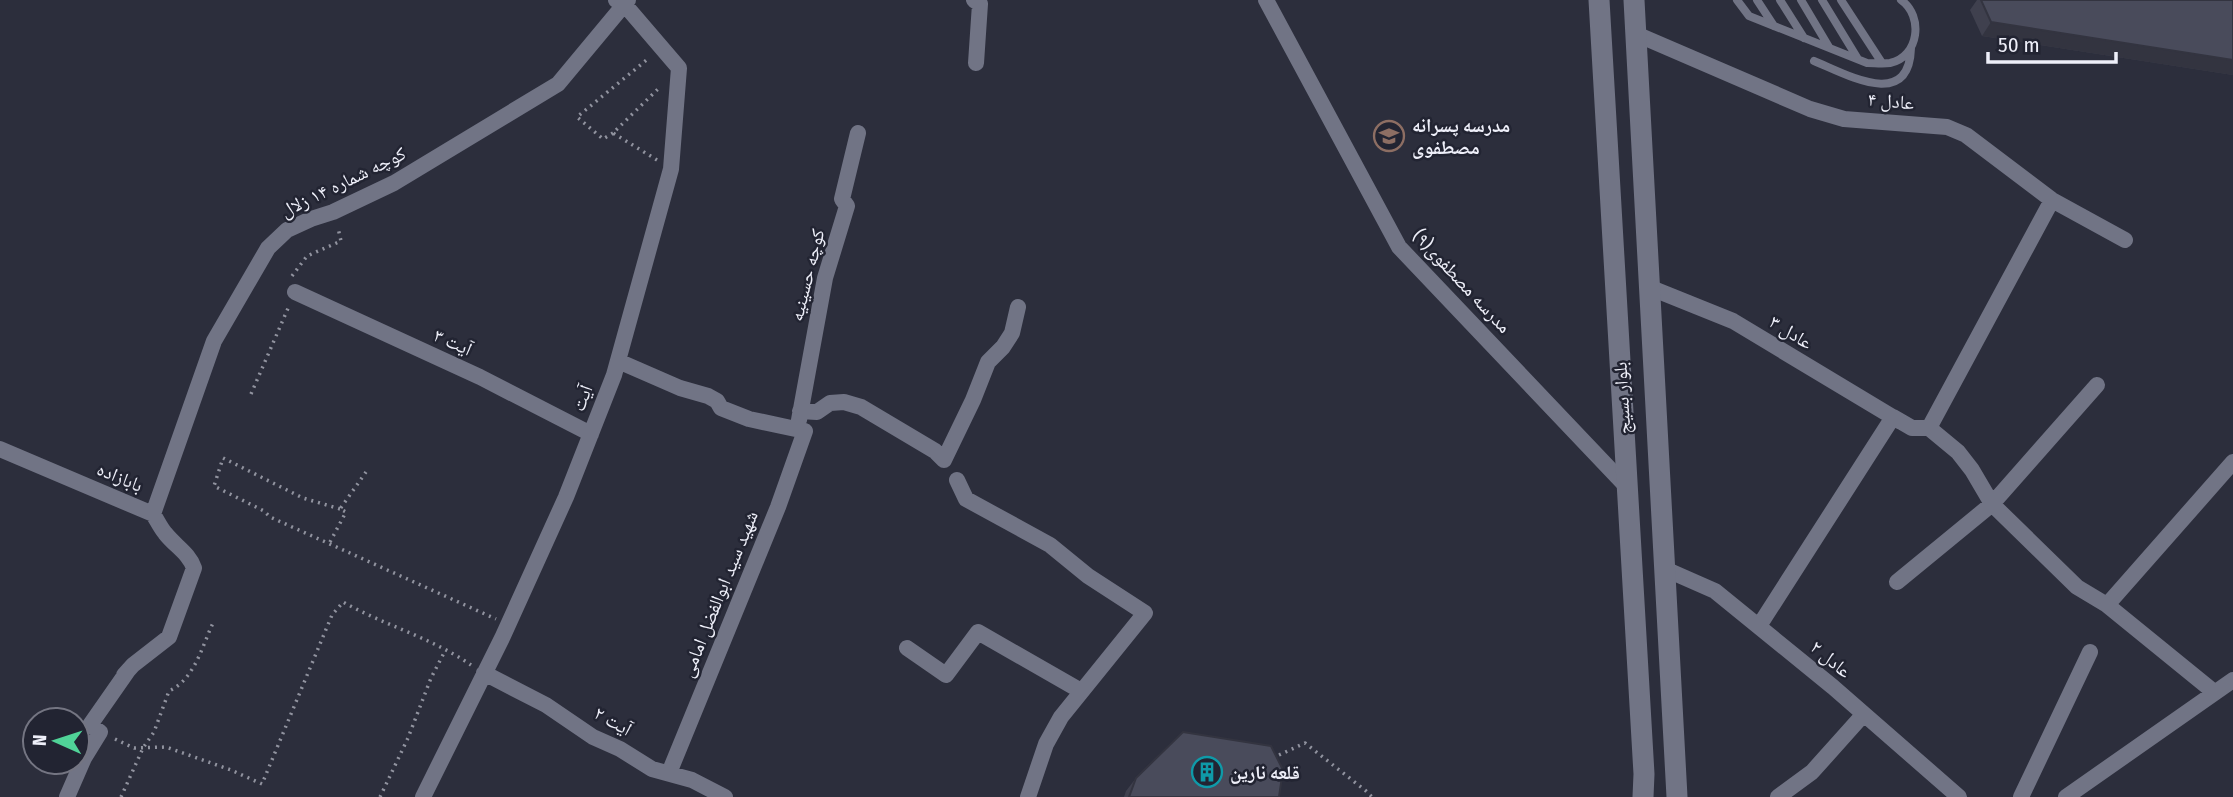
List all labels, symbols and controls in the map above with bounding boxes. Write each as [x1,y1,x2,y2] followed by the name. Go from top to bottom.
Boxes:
[1988,21,2116,65] scale bar
[1998,32,2040,58] text: 50 m
[1867,88,1916,115] street label: عادل ۴
[1412,114,1510,159] place label: مدرسه پسرانه مصطفوی
[1372,119,1406,153] school or university icon: مدرسه پسرانه مصطفوی
[277,142,410,222] street label: کوچه شماره ۱۴ زلال
[1408,224,1516,338] street label: مدرسه مصطفوی(۹)
[784,226,830,324] street label: کوچه حسینیه
[1765,310,1817,354] street label: عادل ۳
[430,323,477,361] street label: آیت ۳
[1609,361,1636,435] street label: بلوار بسیج
[567,380,598,415] street label: آیت
[94,457,146,497] street label: بابازاده
[675,507,763,681] street label: شهید سید ابوالفضل امامی
[1806,635,1857,683] street label: عادل ۲
[590,701,637,741] street label: آیت ۲
[21,706,91,776] north arrow
[28,734,51,746] text: N
[1190,755,1224,789] building icon: قلعه نارین
[1230,761,1300,784] place label: قلعه نارین

